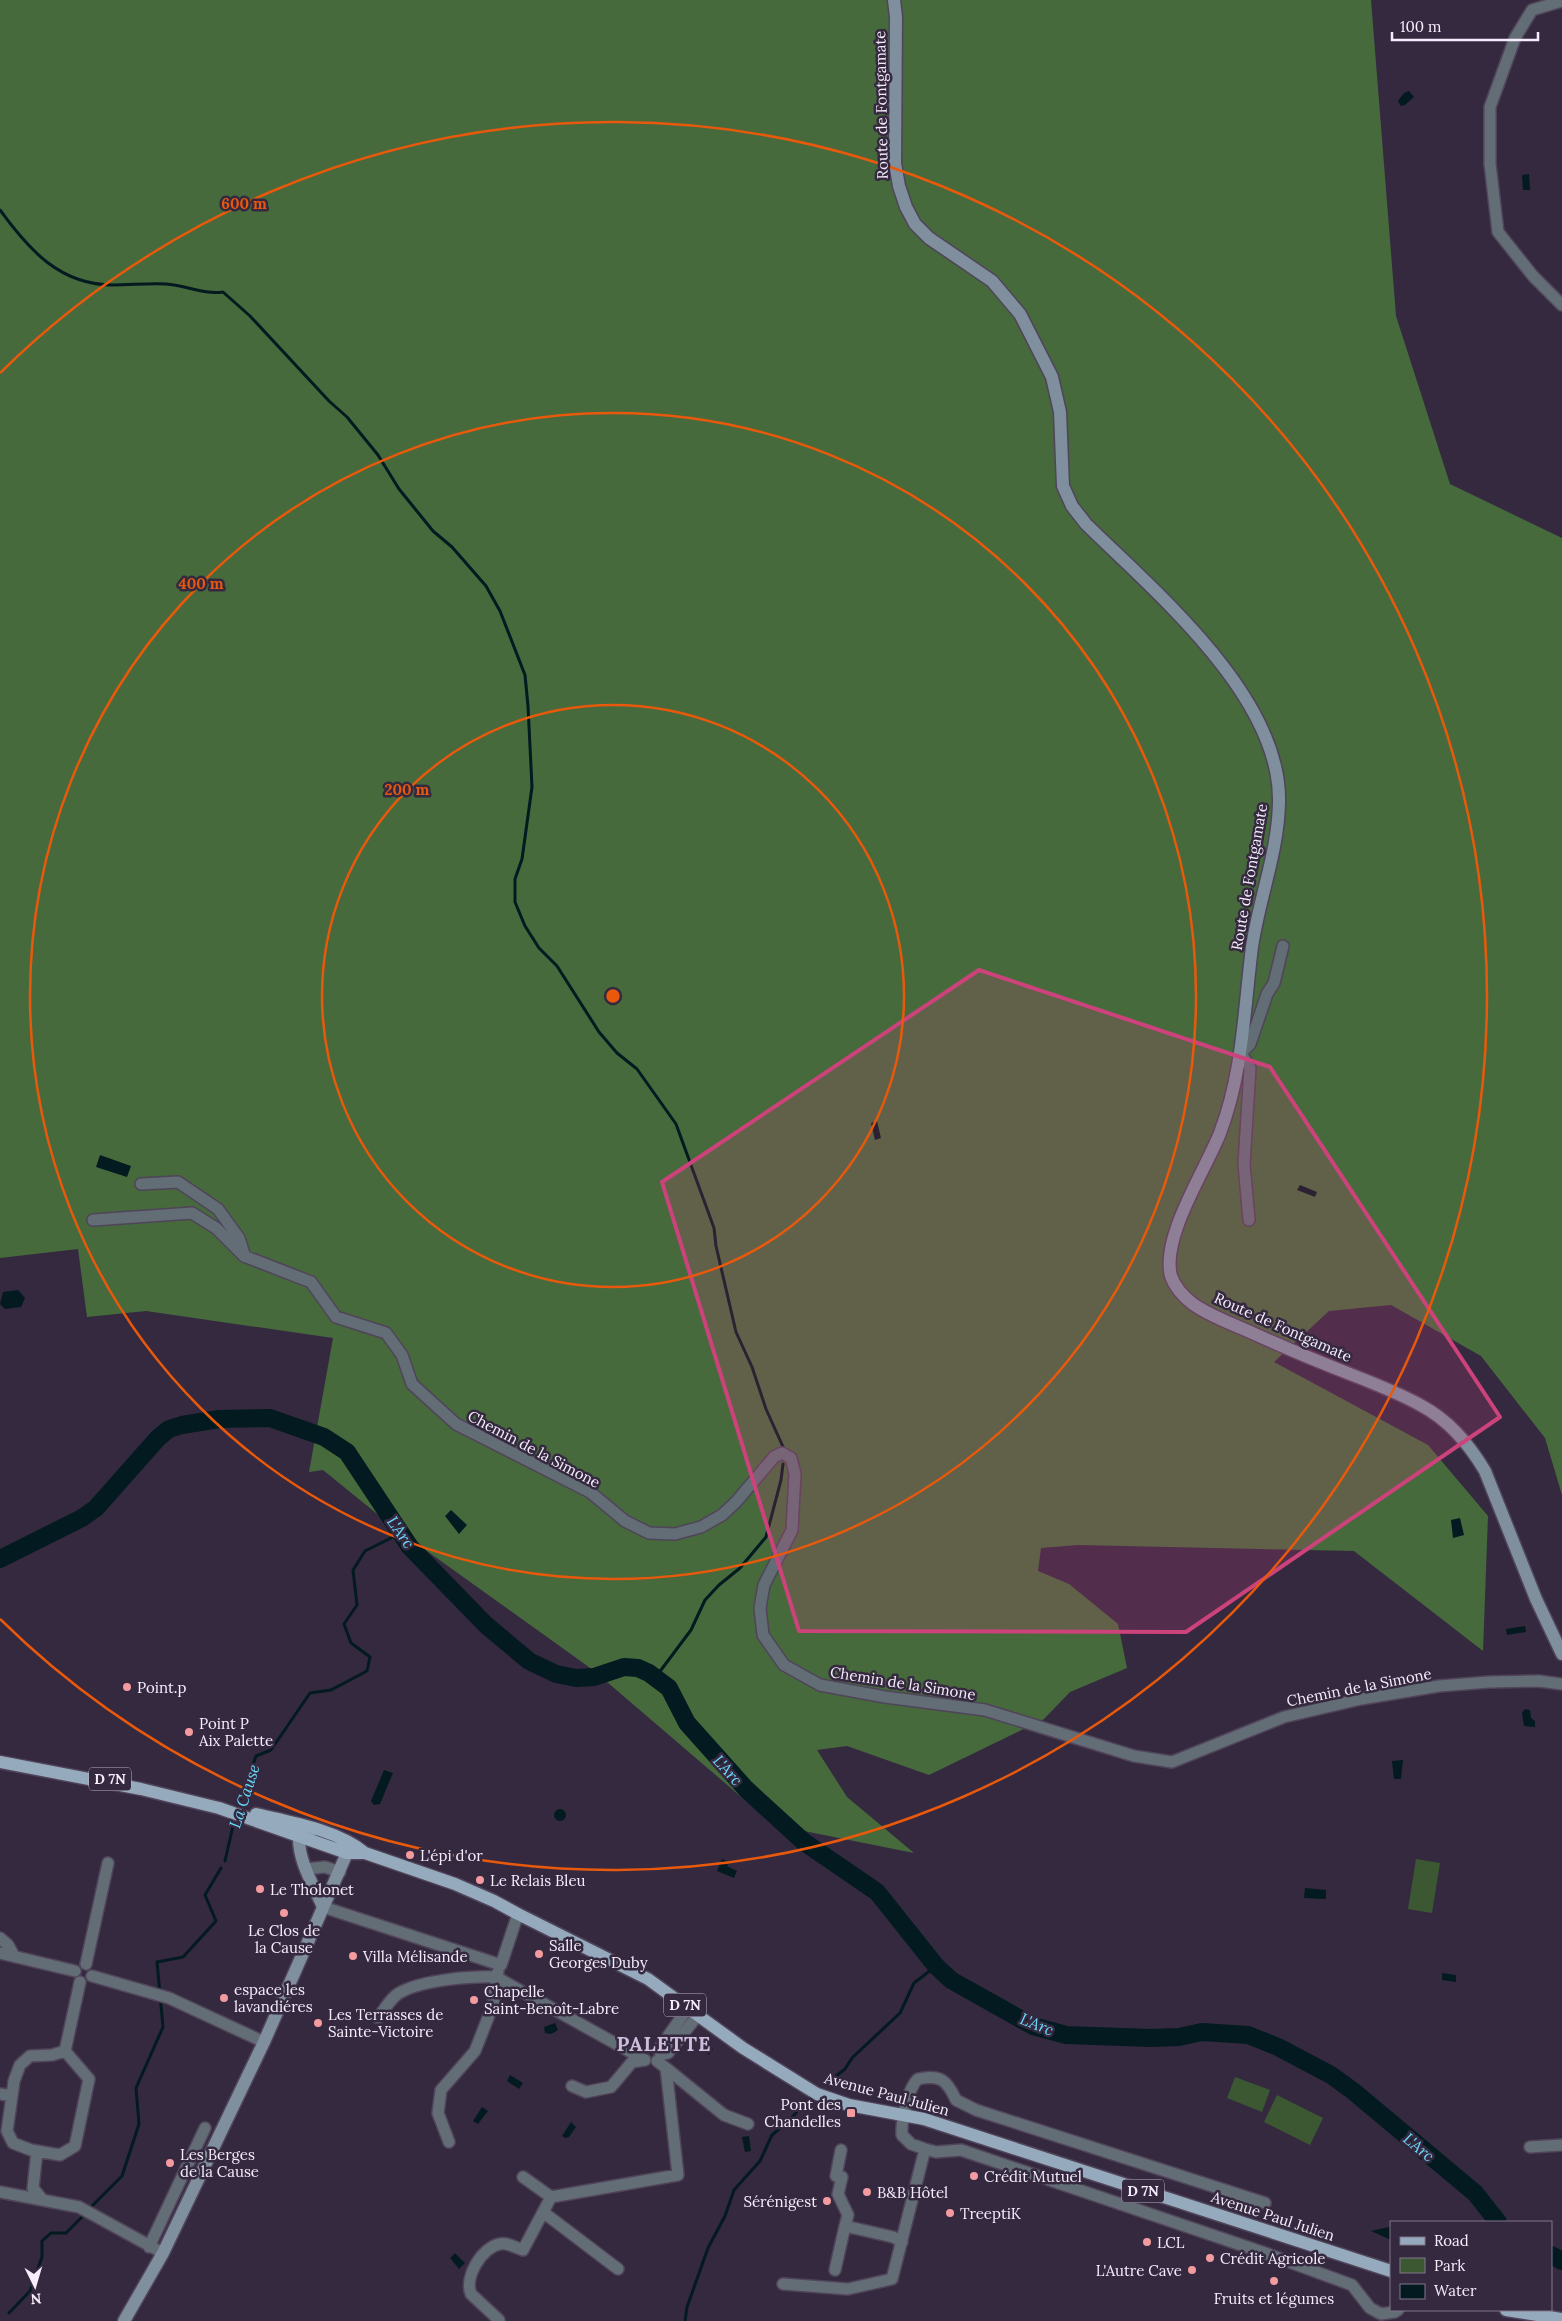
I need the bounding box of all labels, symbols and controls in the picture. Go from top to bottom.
scale bar [1392,10,1538,42]
text: 100 m [1400,17,1441,36]
street label: Route de Fontgamate [870,31,892,179]
text: 600 m [221,194,267,213]
text: 400 m [178,574,224,593]
text: 200 m [385,780,430,799]
street label: Route de Fontgamate [1227,802,1271,952]
centre of rings [604,987,622,1005]
street label: Route de Fontgamate [1211,1288,1355,1366]
street label: Chemin de la Simone [465,1406,603,1492]
water label: L'Arc [383,1512,419,1552]
street label: Chemin de la Simone [829,1662,977,1704]
street label: Chemin de la Simone [1285,1664,1433,1710]
place label: Point.p [137,1678,186,1697]
marker: Point.p [121,1681,133,1693]
place label: Point P Aix Palette [198,1714,273,1750]
marker: Point P Aix Palette [183,1726,195,1738]
water label: L'Arc [709,1750,747,1790]
water label: La Cause [224,1761,264,1830]
road number: D 7N [89,1768,131,1790]
place label: L'épi d'or [420,1846,483,1865]
marker: L'épi d'or [404,1849,416,1861]
place label: Le Relais Bleu [490,1871,586,1890]
marker: Le Relais Bleu [474,1874,486,1886]
place label: Le Tholonet [270,1880,354,1899]
marker: Le Tholonet [254,1883,266,1895]
marker: Le Clos de la Cause [278,1907,290,1919]
place label: Le Clos de la Cause [248,1921,320,1957]
place label: Salle Georges Duby [549,1936,648,1972]
place label: Villa Mélisande [362,1947,468,1966]
marker: Salle Georges Duby [533,1948,545,1960]
marker: Villa Mélisande [347,1950,359,1962]
place label: espace les lavandiéres [234,1980,313,2016]
place label: Chapelle Saint-Benoît-Labre [484,1982,619,2018]
marker: espace les lavandiéres [218,1992,230,2004]
marker: Chapelle Saint-Benoît-Labre [468,1994,480,2006]
road number: D 7N [664,1994,706,2016]
place label: Les Terrasses de Sainte-Victoire [328,2005,443,2041]
water label: L'Arc [1017,2008,1057,2040]
marker: Les Terrasses de Sainte-Victoire [312,2017,324,2029]
district label: PALETTE [616,2031,712,2056]
street label: Avenue Paul Julien [821,2068,952,2120]
place label: Pont des Chandelles [764,2095,841,2131]
marker: Pont des Chandelles [845,2107,857,2119]
water label: L'Arc [1399,2128,1439,2166]
place label: Les Berges de la Cause [180,2145,259,2181]
marker: Les Berges de la Cause [164,2157,176,2169]
place label: Crédit Mutuel [984,2167,1082,2186]
marker: Crédit Mutuel [968,2170,980,2182]
road number: D 7N [1122,2180,1164,2202]
place label: B&B Hôtel [877,2183,948,2202]
marker: B&B Hôtel [861,2186,873,2198]
street label: Avenue Paul Julien [1208,2187,1337,2245]
place label: Sérénigest [743,2192,817,2211]
marker: Sérénigest [821,2195,833,2207]
place label: TreeptiK [960,2204,1022,2223]
marker: TreeptiK [944,2207,956,2219]
legend [1390,2221,1552,2311]
text: Road [1434,2231,1469,2250]
place label: LCL [1157,2233,1185,2252]
marker: LCL [1141,2236,1153,2248]
place label: Crédit Agricole [1220,2249,1325,2268]
marker: Crédit Agricole [1204,2252,1216,2264]
text: Park [1434,2256,1465,2275]
north arrow [10,2261,60,2311]
place label: L'Autre Cave [1096,2261,1182,2280]
marker: L'Autre Cave [1186,2264,1198,2276]
marker: Fruits et légumes [1268,2275,1280,2287]
text: Water [1434,2281,1477,2300]
place label: Fruits et légumes [1214,2289,1334,2308]
text: N [30,2290,42,2308]

